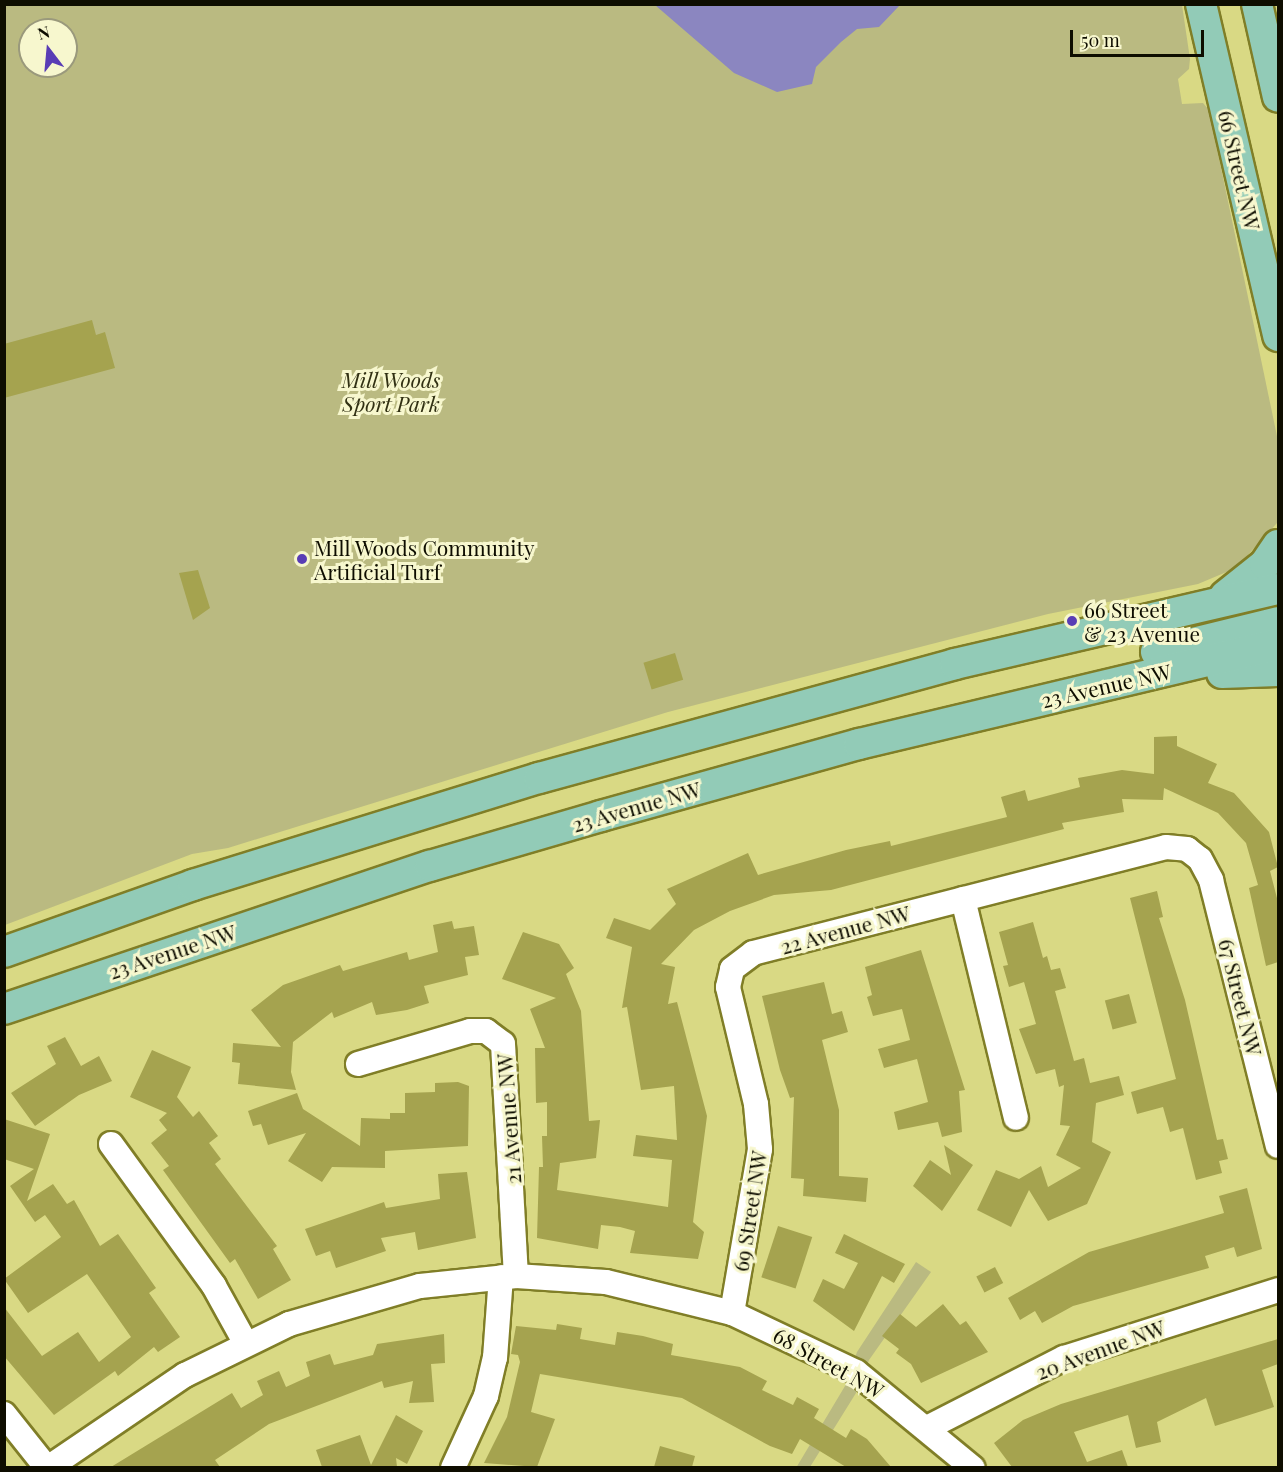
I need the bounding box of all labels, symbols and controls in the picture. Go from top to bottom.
north arrow [18,18,78,78]
scale bar [1073,18,1206,56]
text: N [35,20,52,44]
text: 50 m [1081,28,1120,52]
street label: 66 Street NW [1214,108,1266,232]
park label: Mill Woods Sport Park [341,366,441,416]
place label: Mill Woods Community Artificial Turf [314,534,535,584]
marker: Mill Woods Community Artificial Turf [295,552,309,566]
place label: 66 Street & 23 Avenue [1084,596,1201,646]
marker: 66 Street & 23 Avenue [1065,614,1079,628]
street label: 23 Avenue NW [1038,658,1174,712]
street label: 23 Avenue NW [569,776,703,836]
street label: 22 Avenue NW [777,900,913,958]
street label: 23 Avenue NW [105,918,239,984]
street label: 67 Street NW [1214,936,1268,1058]
street label: 21 Avenue NW [491,1053,525,1185]
street label: 69 Street NW [727,1149,771,1273]
street label: 20 Avenue NW [1032,1314,1168,1384]
street label: 68 Street NW [769,1321,889,1403]

